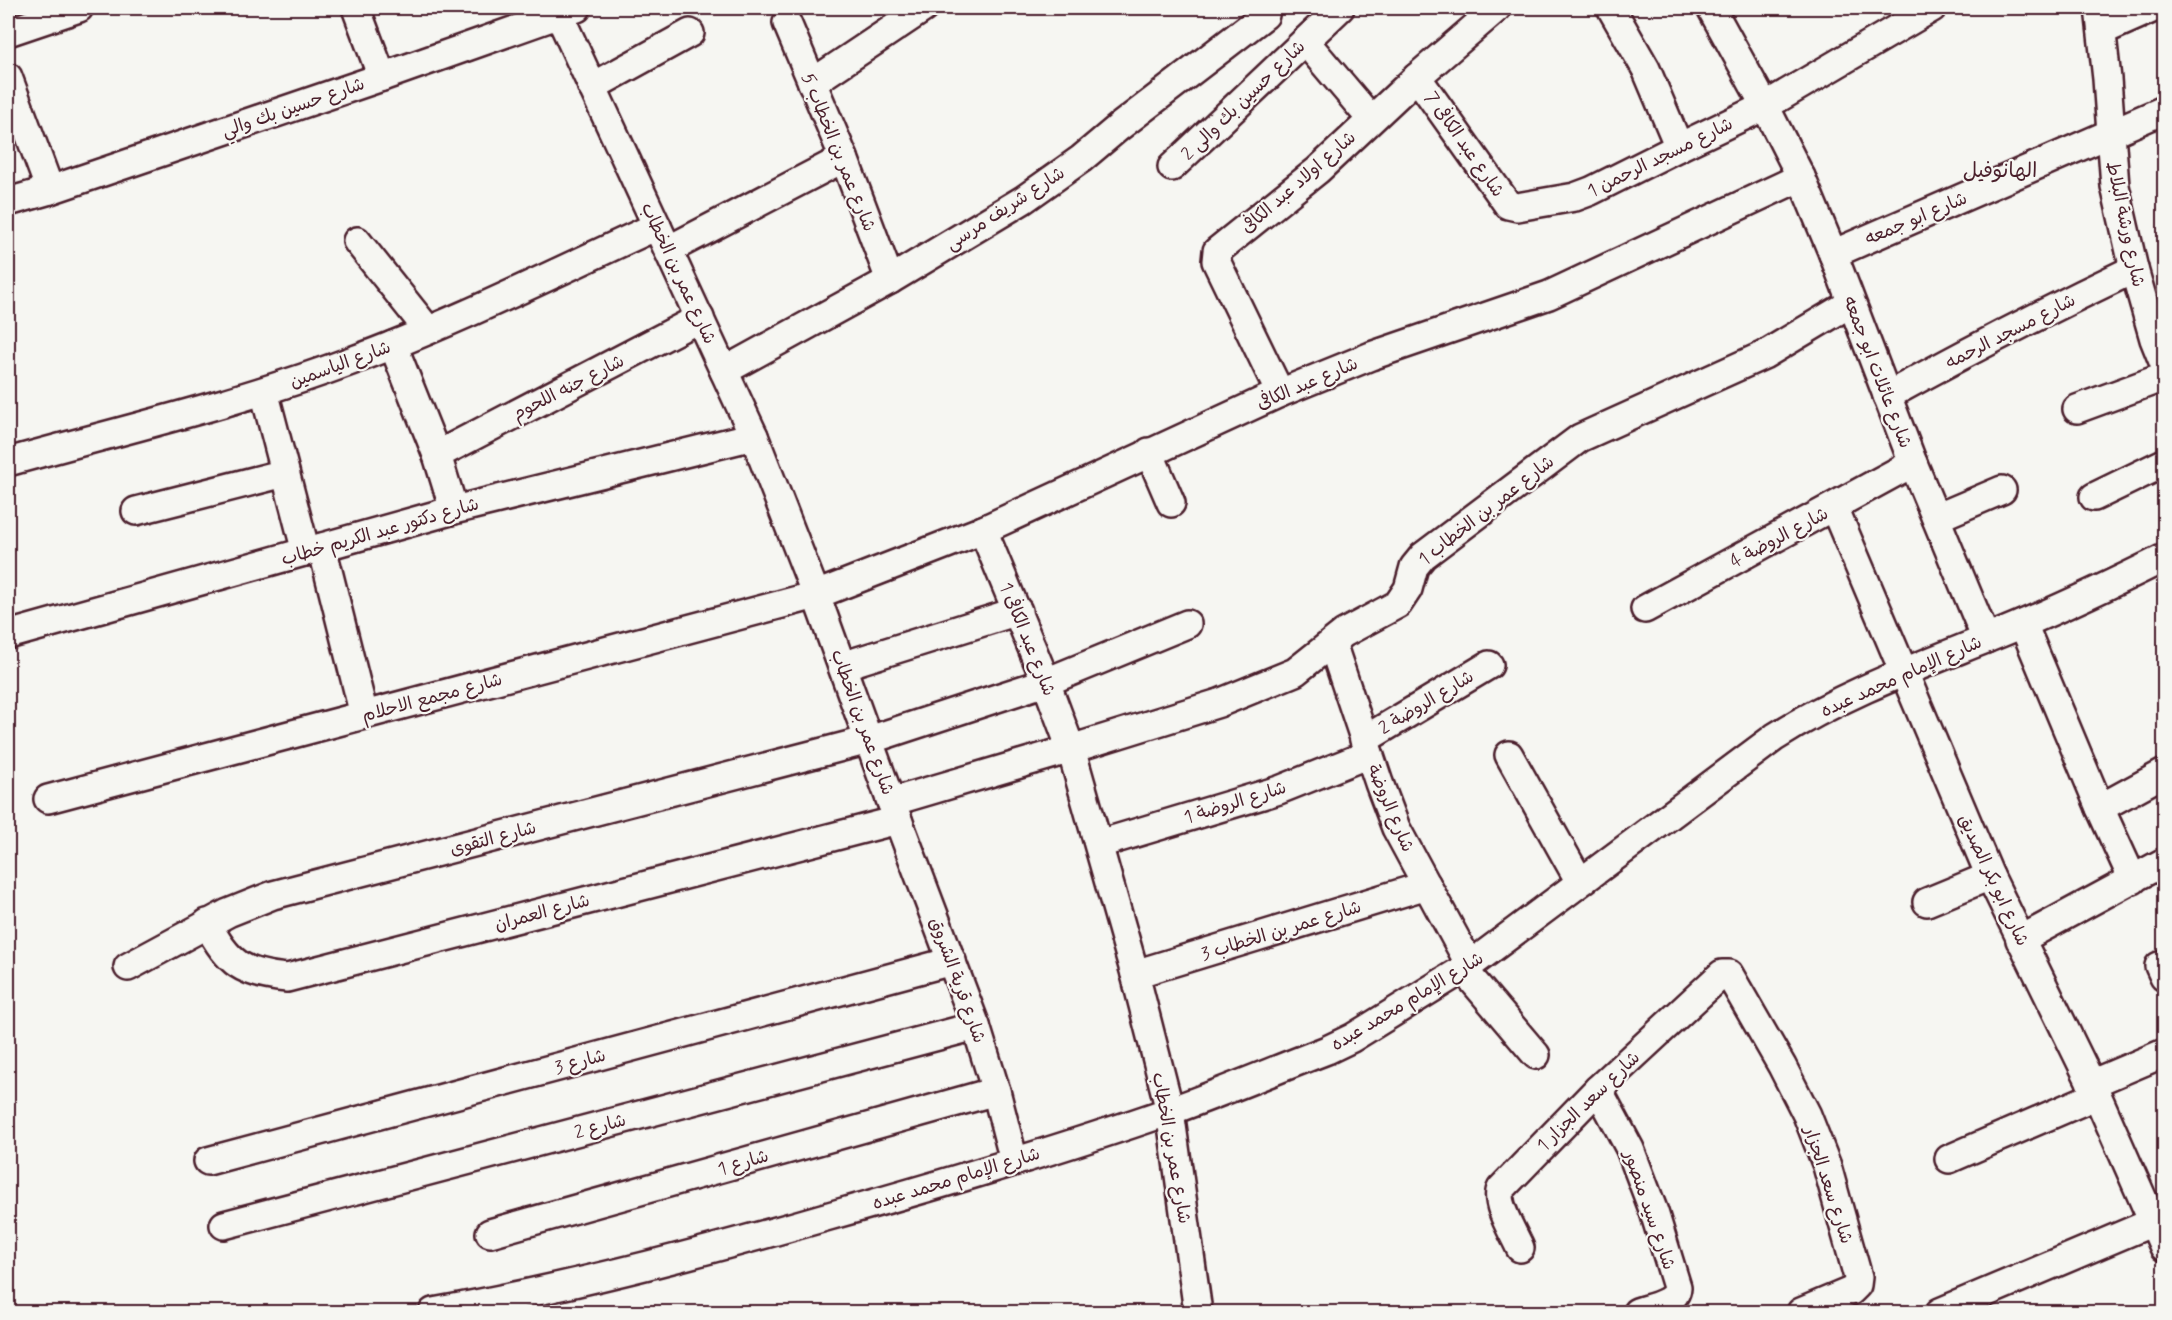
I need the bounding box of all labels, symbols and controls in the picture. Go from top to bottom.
street label: شارع حسين بك والى 2 [1177,35,1311,166]
street label: شارع عمر بن الخطاب 5 [795,70,881,235]
street label: شارع حسين بك والي [219,72,369,146]
street label: شارع عبد الكافى 7 [1419,86,1510,202]
street label: شارع مسجد الرحمن 1 [1584,112,1737,204]
street label: شارع اولاد عبد الكافى [1235,125,1361,239]
district label: الهانوفيل [1963,157,2037,185]
street label: شارع ورشة البلاط [2100,159,2150,289]
street label: شارع شريف مرسى [941,161,1070,256]
street label: شارع ابو جمعه [1862,187,1971,251]
street label: شارع عمر بن الخطاب [635,199,721,348]
street label: شارع مسجد الرحمه [1941,289,2080,375]
street label: شارع عائلات ابو جمعه [1837,293,1917,452]
street label: شارع الياسمين [286,335,394,394]
street label: شارع جنه اللحوم [508,349,629,427]
street label: شارع عبد الكافى [1253,351,1362,416]
street label: شارع عمر بن الخطاب 1 [1414,450,1560,571]
street label: شارع دكتور عبد الكريم خطاب [279,492,482,573]
street label: شارع الروضة 4 [1726,502,1833,574]
street label: شارع عبد الكافى 1 [993,579,1062,700]
street label: شارع الإمام محمد عبده [1817,631,1986,724]
street label: شارع عمر بن الخطاب [825,646,900,799]
street label: شارع الروضة 2 [1375,665,1478,741]
street label: شارع مجمع الاحلام [359,668,505,729]
street label: شارع الروضة [1361,761,1419,856]
street label: شارع الروضة 1 [1181,776,1289,830]
street label: شارع ابو بكر الصديق [1952,811,2034,950]
street label: شارع التقوى [447,816,539,862]
street label: شارع العمران [492,889,592,937]
street label: شارع عمر بن الخطاب 3 [1198,895,1364,967]
street label: شارع قرية الشروق [923,914,991,1046]
street label: شارع الإمام محمد عبده [1327,947,1489,1058]
street label: شارع 3 [552,1044,608,1080]
street label: شارع سعد الجزار 1 [1532,1046,1646,1157]
street label: شارع عمر بن الخطاب [1146,1071,1196,1226]
street label: شارع 2 [572,1109,629,1145]
street label: شارع سعد الجزار [1797,1122,1858,1247]
street label: شارع الإمام محمد عبده [870,1142,1043,1217]
street label: شارع 1 [715,1144,772,1182]
street label: شارع سيد منصور [1617,1146,1681,1273]

